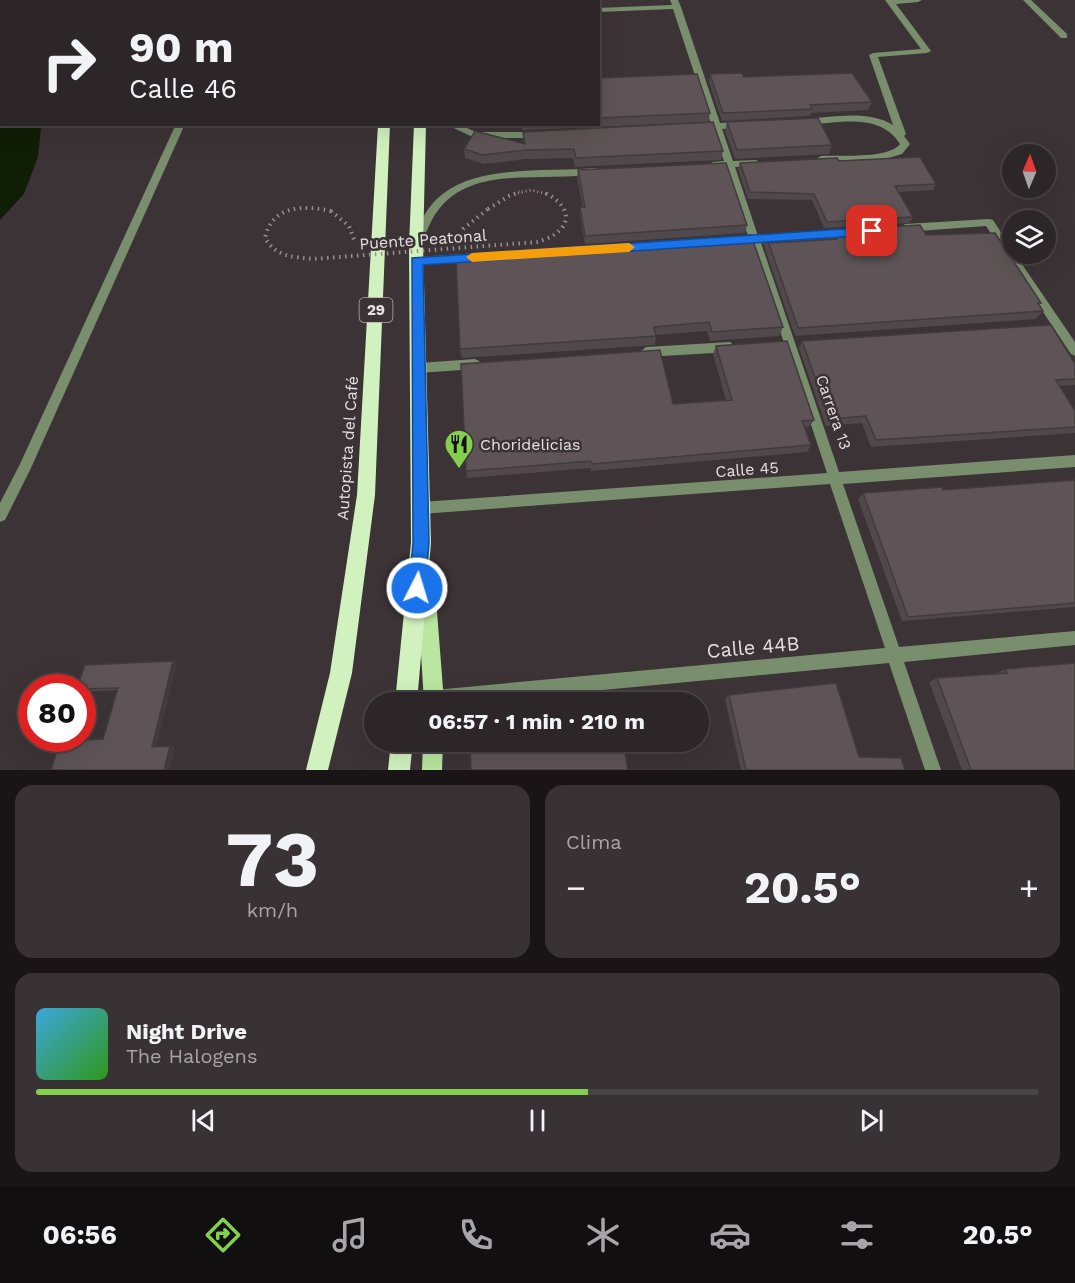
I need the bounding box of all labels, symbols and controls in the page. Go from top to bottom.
text: 90 m [129,23,233,72]
icon: right [30,24,108,102]
text: Calle 46 [129,73,237,105]
north arrow [1002,144,1056,198]
map controls [1002,144,1056,264]
pin [846,205,897,256]
button: layers [1002,210,1056,264]
icon: arrive [855,214,888,247]
street label: Puente Peatonal [359,226,488,253]
road number: 29 [360,298,392,322]
street label: Carrera 13 [812,372,855,452]
street label: Autopista del Café [333,375,362,521]
restaurant icon: Choridelicias [443,428,475,470]
place label: Choridelicias [480,435,580,454]
street label: Calle 45 [715,458,779,481]
position arrow [385,556,449,620]
street label: Calle 44B [706,631,800,663]
speed limit sign: 80 [18,674,96,752]
text: 06:57 · 1 min · 210 m [428,709,645,734]
text: 73 [226,813,319,905]
text: Clima [566,830,622,854]
text: 20.5° [744,861,861,914]
text: − [566,868,586,907]
text: + [1019,868,1039,907]
text: km/h [247,898,298,922]
text: Night Drive [126,1019,247,1044]
text: The Halogens [126,1044,258,1068]
icon: previous [187,1104,220,1137]
icon: pause [521,1104,554,1137]
icon: next [855,1104,888,1137]
icon: directions [202,1214,244,1256]
icon: music [329,1214,371,1256]
icon: phone [455,1214,497,1256]
icon: climate [582,1214,624,1256]
icon: car [709,1214,751,1256]
icon: filters [836,1214,878,1256]
text: 06:56 [42,1219,117,1251]
text: 20.5° [962,1219,1033,1251]

